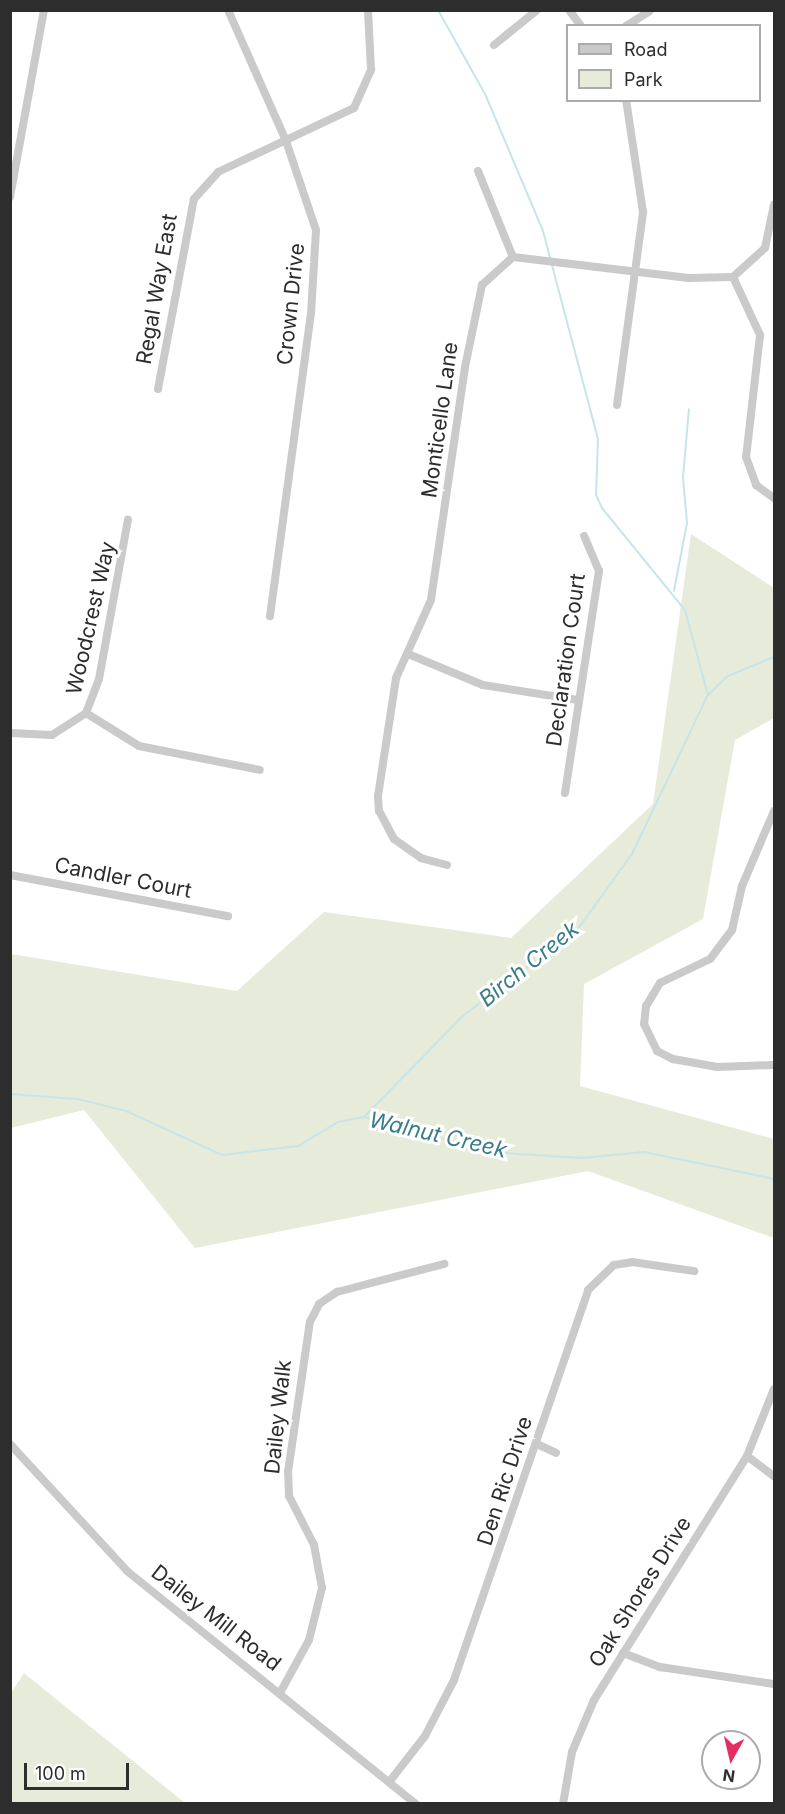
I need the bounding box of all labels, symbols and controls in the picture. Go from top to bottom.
legend [566,24,761,102]
text: Road [624,39,667,60]
text: Park [624,69,663,90]
street label: Regal Way East [131,212,183,366]
street label: Crown Drive [272,242,310,366]
street label: Monticello Lane [417,340,463,500]
street label: Woodcrest Way [61,539,121,697]
street label: Declaration Court [541,572,591,748]
street label: Candler Court [52,852,194,904]
water label: Birch Creek [474,916,584,1012]
water label: Walnut Creek [367,1106,509,1164]
street label: Dailey Walk [259,1359,297,1475]
street label: Den Ric Drive [472,1413,538,1549]
street label: Oak Shores Drive [584,1512,696,1672]
street label: Dailey Mill Road [146,1560,286,1676]
north arrow [701,1730,761,1790]
scale bar [27,1751,132,1789]
text: 100 m [35,1763,86,1784]
text: N [721,1765,736,1787]

